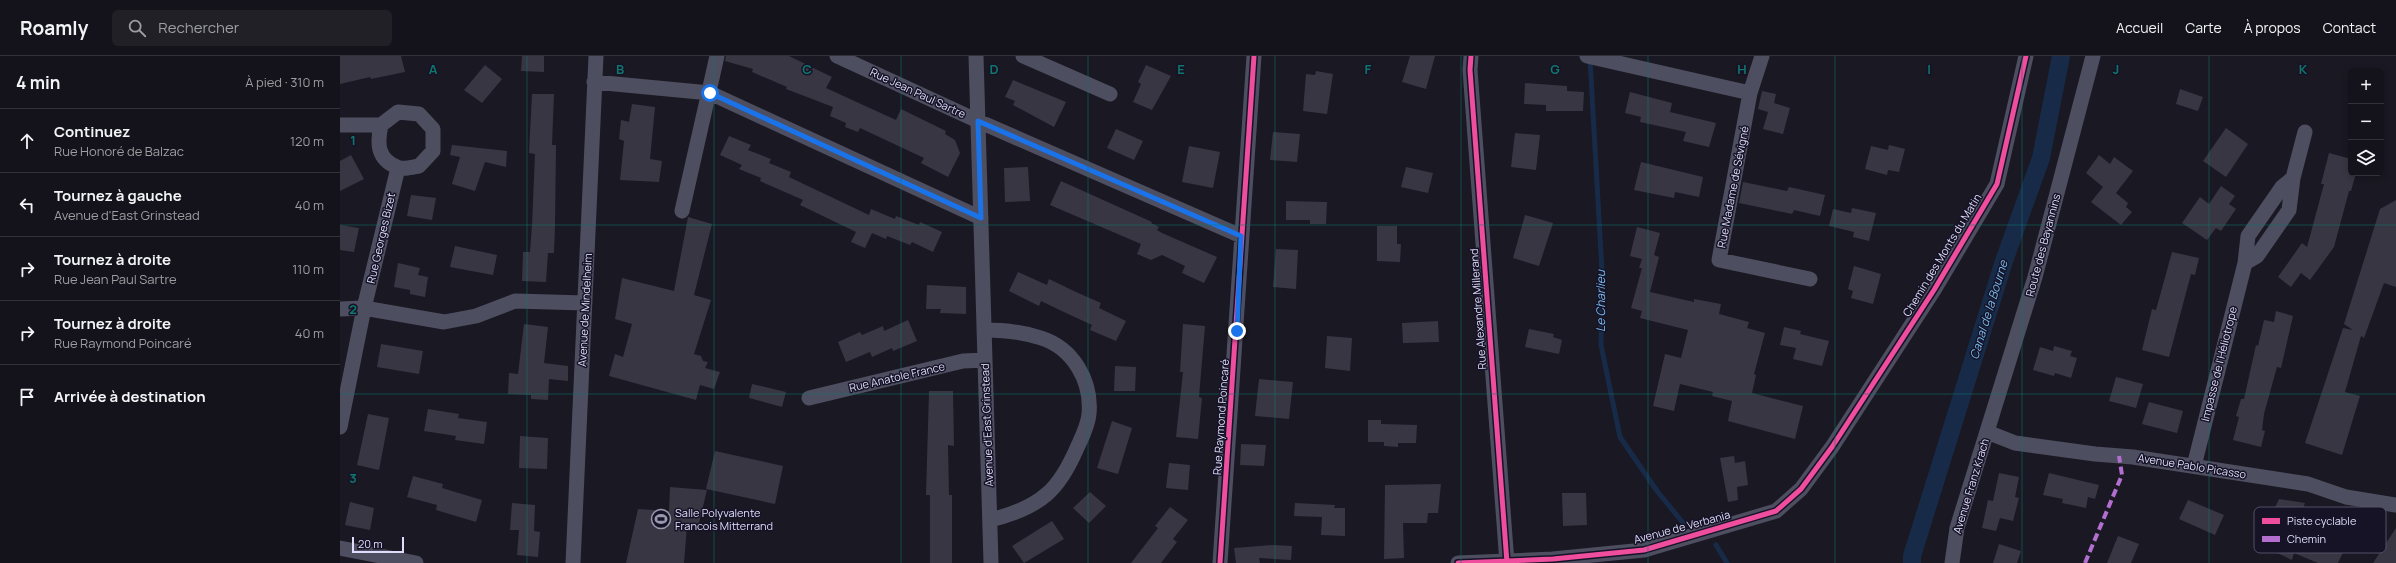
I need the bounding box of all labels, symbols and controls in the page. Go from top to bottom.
search box [112,10,392,46]
text: Roamly [20,15,88,41]
icon: search [126,17,148,39]
text: Rechercher [158,17,239,38]
text: Accueil [2116,18,2163,37]
text: Carte [2185,18,2222,37]
text: À propos [2244,18,2301,37]
text: Contact [2323,18,2376,37]
text: A [429,60,438,78]
text: B [616,60,624,78]
text: C [802,60,812,78]
text: D [989,60,999,78]
text: E [1177,60,1185,78]
text: F [1365,60,1372,78]
text: G [1550,60,1560,78]
text: H [1737,60,1747,78]
text: I [1927,60,1931,78]
text: J [2113,60,2119,78]
text: K [2299,60,2308,78]
street label: Rue Jean Paul Sartre [868,64,969,121]
map controls [2348,68,2384,176]
button: + [2348,68,2384,104]
text: 4 min [16,71,60,94]
text: À pied · 310 m [245,73,324,91]
route start [701,84,719,102]
button: − [2348,104,2384,140]
text: Continuez [54,121,130,142]
street label: Rue Madame de Sévigné [1713,124,1752,249]
icon: ahead [16,130,38,152]
text: 1 [350,131,356,149]
text: 120 m [290,132,324,150]
button: layers [2348,140,2384,176]
text: Rue Honoré de Balzac [54,142,184,160]
text: Tournez à gauche [54,185,182,206]
street label: Chemin des Monts du Matin [1899,190,1984,319]
street label: Rue Georges Bizet [363,191,398,285]
street label: Route des Bayannins [2022,192,2064,298]
icon: left [16,194,38,216]
text: 40 m [295,196,324,214]
text: Avenue d'East Grinstead [54,206,200,224]
street label: Rue Alexandre Millerand [1466,248,1489,370]
text: Tournez à droite [54,249,171,270]
street label: Avenue de Mindelheim [574,253,595,367]
water label: Canal de la Bourne [1965,257,2012,361]
icon: right [16,258,38,280]
text: 110 m [292,260,324,278]
water label: Le Charlieu [1592,269,1609,332]
text: Rue Jean Paul Sartre [54,270,177,288]
text: 2 [349,300,357,318]
street label: Impasse de l'Héliotrope [2197,304,2240,423]
text: Tournez à droite [54,313,171,334]
icon: right [16,322,38,344]
route end [1228,322,1246,340]
text: 40 m [295,324,324,342]
text: Rue Raymond Poincaré [54,334,192,352]
street label: Rue Anatole France [848,358,947,395]
street label: Rue Raymond Poincaré [1209,358,1232,476]
street label: Avenue d'East Grinstead [977,363,996,487]
icon: arrive [16,386,38,408]
text: Arrivée à destination [54,386,206,407]
street label: Avenue Franz Krach [1949,436,1992,535]
street label: Avenue Pablo Picasso [2137,450,2248,482]
text: 3 [349,469,357,487]
place label: Salle Polyvalente Francois Mitterrand [675,505,773,533]
street label: Avenue de Verbania [1632,506,1732,547]
legend [2254,507,2386,553]
sports icon: Salle Polyvalente Francois Mitterrand [650,508,672,530]
text: Piste cyclable [2287,513,2357,528]
text: Chemin [2287,531,2326,546]
scale bar [352,535,404,554]
text: 20 m [358,536,383,551]

